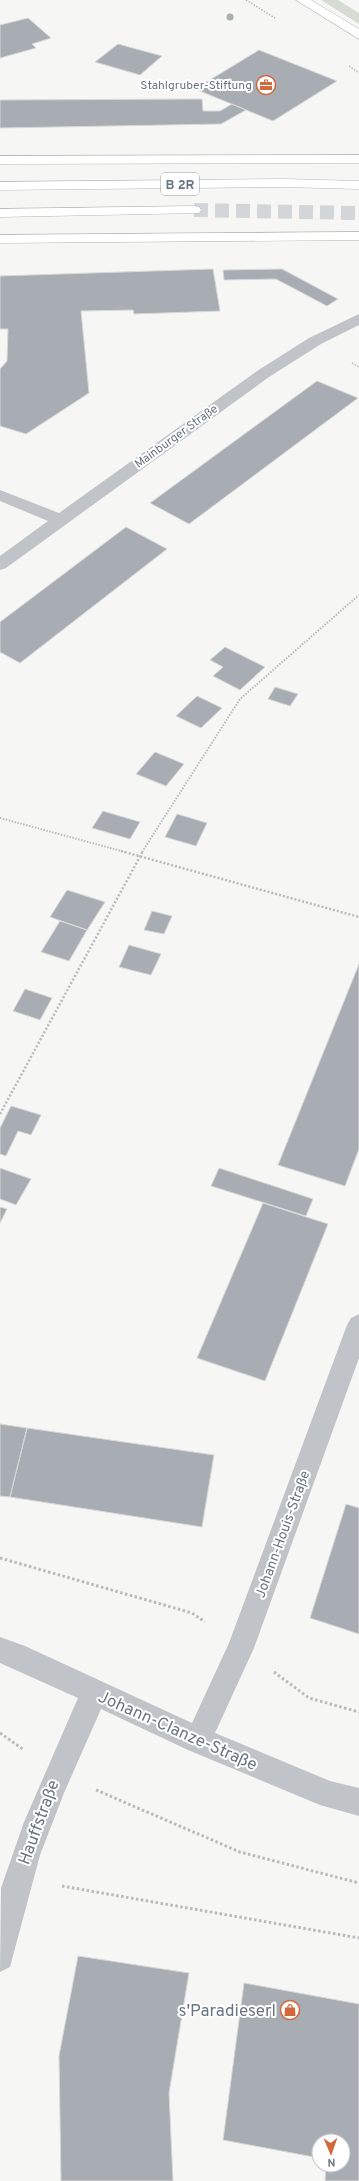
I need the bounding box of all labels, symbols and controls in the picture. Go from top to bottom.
office icon: Stahlgruber-Stiftung [255,74,277,96]
place label: Stahlgruber-Stiftung [140,78,252,94]
road number: B 2R [161,173,199,195]
street label: Mainburger Straße [132,401,221,472]
street label: Johann-Houis-Straße [252,1469,314,1600]
street label: Johann-Clanze-Straße [94,1687,260,1777]
street label: Hauffstraße [14,1777,65,1868]
shop icon: s'Paradieserl [279,1999,301,2021]
place label: s'Paradieserl [178,2001,276,2023]
north arrow [311,2133,351,2173]
text: N [327,2155,336,2169]

